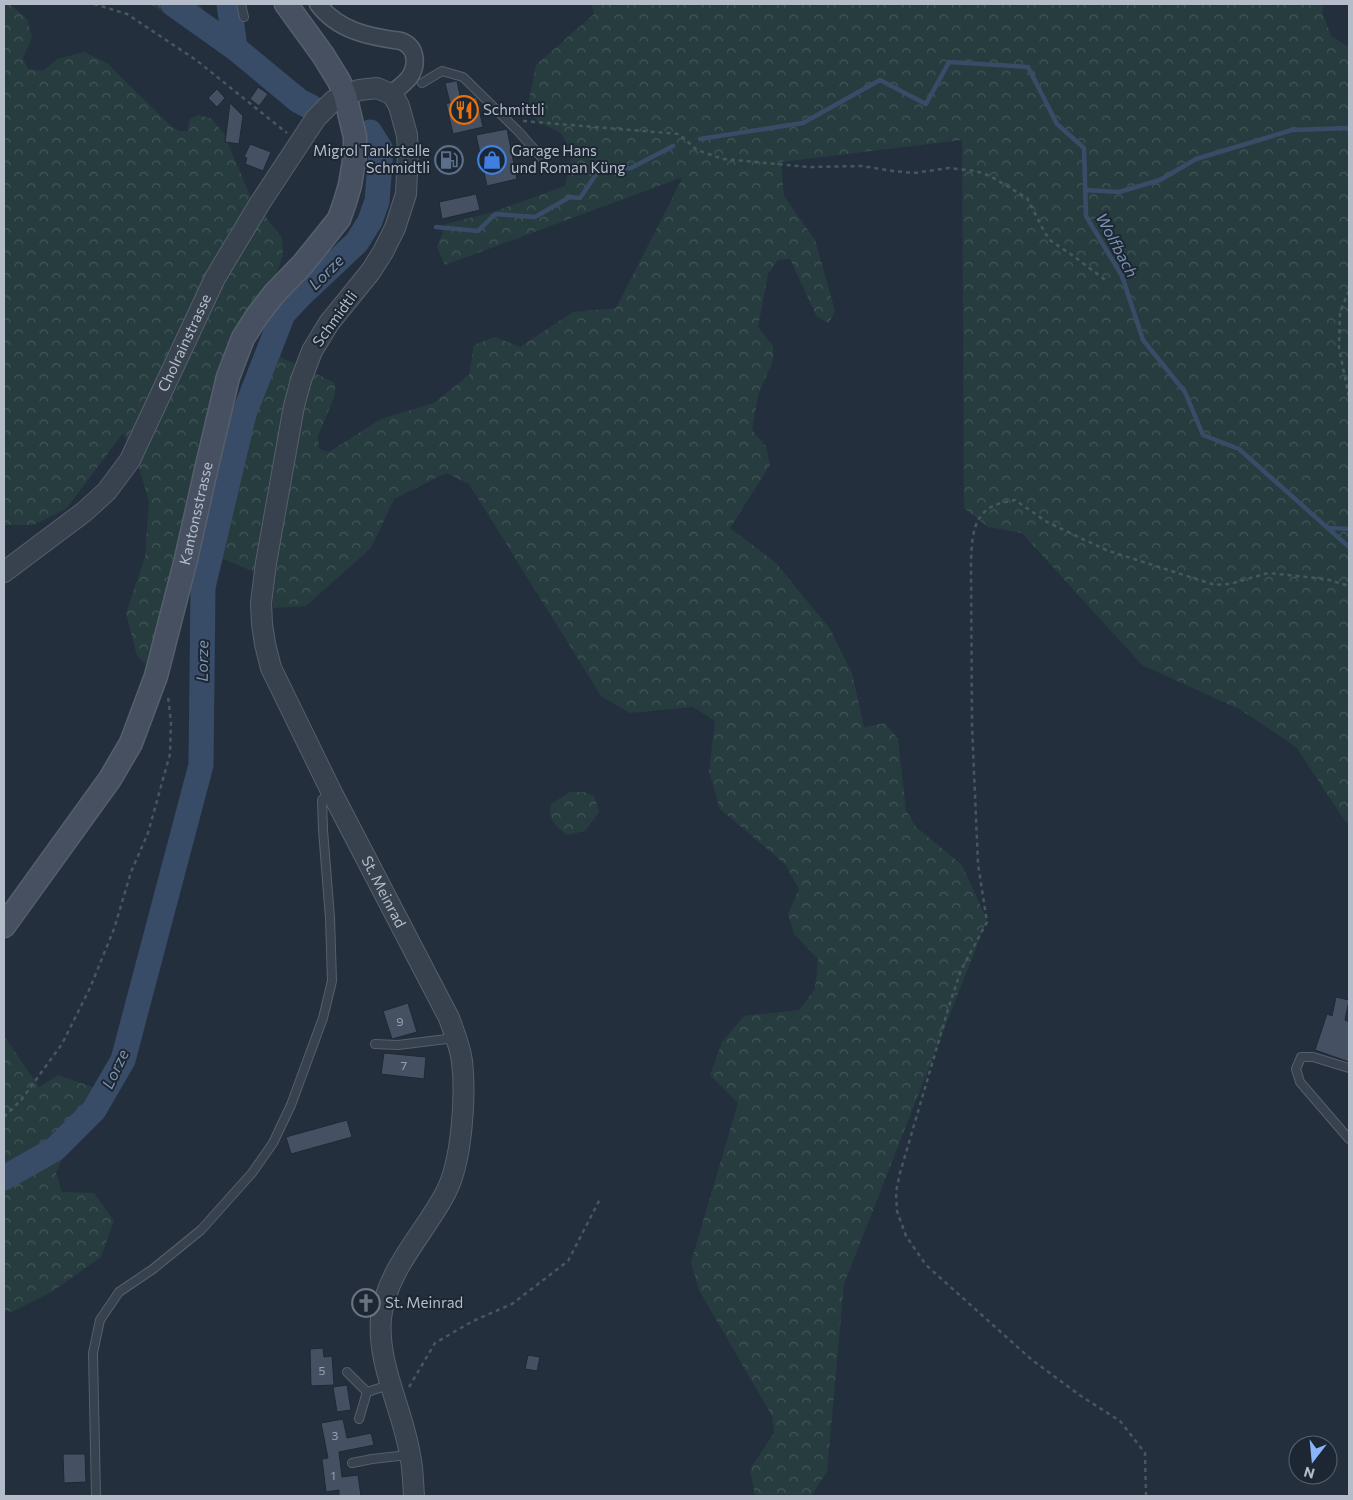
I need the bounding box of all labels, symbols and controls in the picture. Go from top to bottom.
restaurant icon: Schmittli [449,95,479,125]
place label: Schmittli [483,100,545,118]
place label: Migrol Tankstelle Schmidtli [313,141,430,176]
place label: Garage Hans und Roman Küng [511,141,625,176]
fuel station icon: Migrol Tankstelle Schmidtli [434,145,464,175]
shop icon: Garage Hans und Roman Küng [477,145,507,175]
water label: Wolfbach [1093,209,1142,280]
water label: Lorze [304,250,347,293]
street label: Schmidtli [308,287,360,350]
street label: Cholrainstrasse [153,291,214,394]
street label: Kantonsstrasse [175,460,216,567]
water label: Lorze [192,640,211,682]
street label: St. Meinrad [358,853,410,930]
house number: 9 [396,1014,404,1028]
water label: Lorze [97,1045,132,1092]
house number: 7 [401,1058,407,1072]
church icon: St. Meinrad [351,1288,381,1318]
place label: St. Meinrad [385,1293,463,1311]
house number: 5 [319,1363,326,1377]
house number: 3 [332,1428,339,1442]
north arrow [1288,1435,1338,1485]
text: N [1302,1463,1317,1483]
house number: 1 [330,1468,336,1482]

